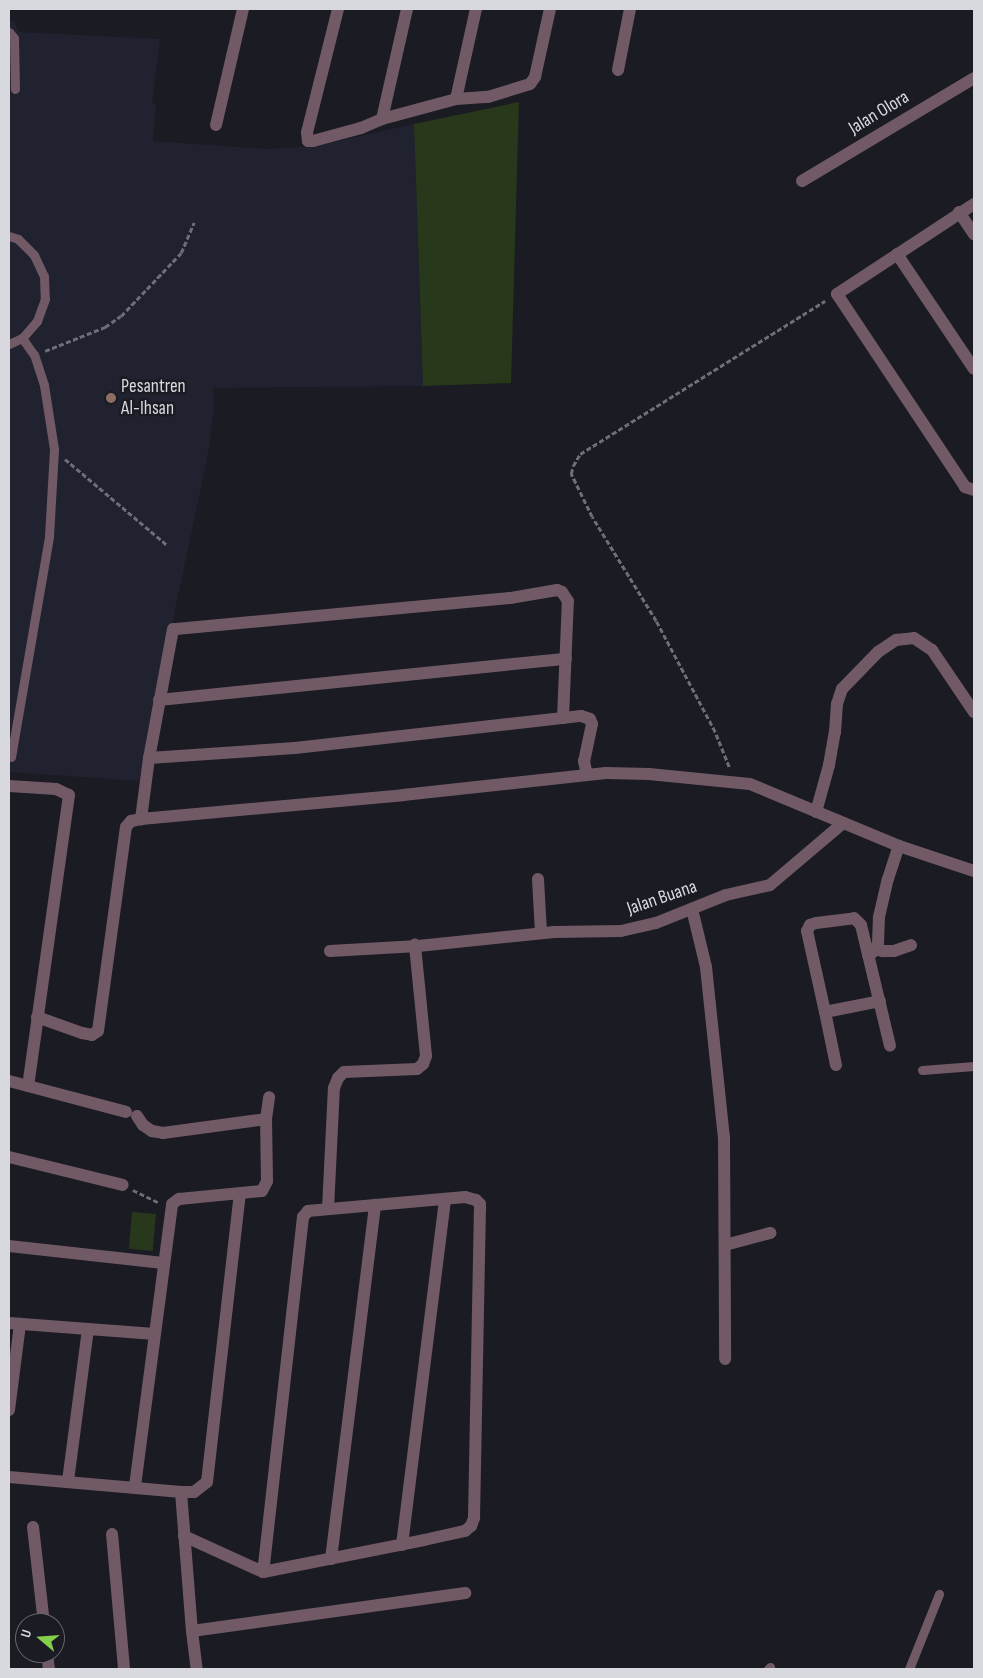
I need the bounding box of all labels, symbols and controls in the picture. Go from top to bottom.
street label: Jalan Olora [845,86,913,140]
place label: Pesantren Al-Ihsan [121,376,186,420]
marker: Pesantren Al-Ihsan [105,392,117,404]
street label: Jalan Buana [624,875,700,921]
north arrow [15,1613,65,1663]
text: U [17,1627,35,1640]

